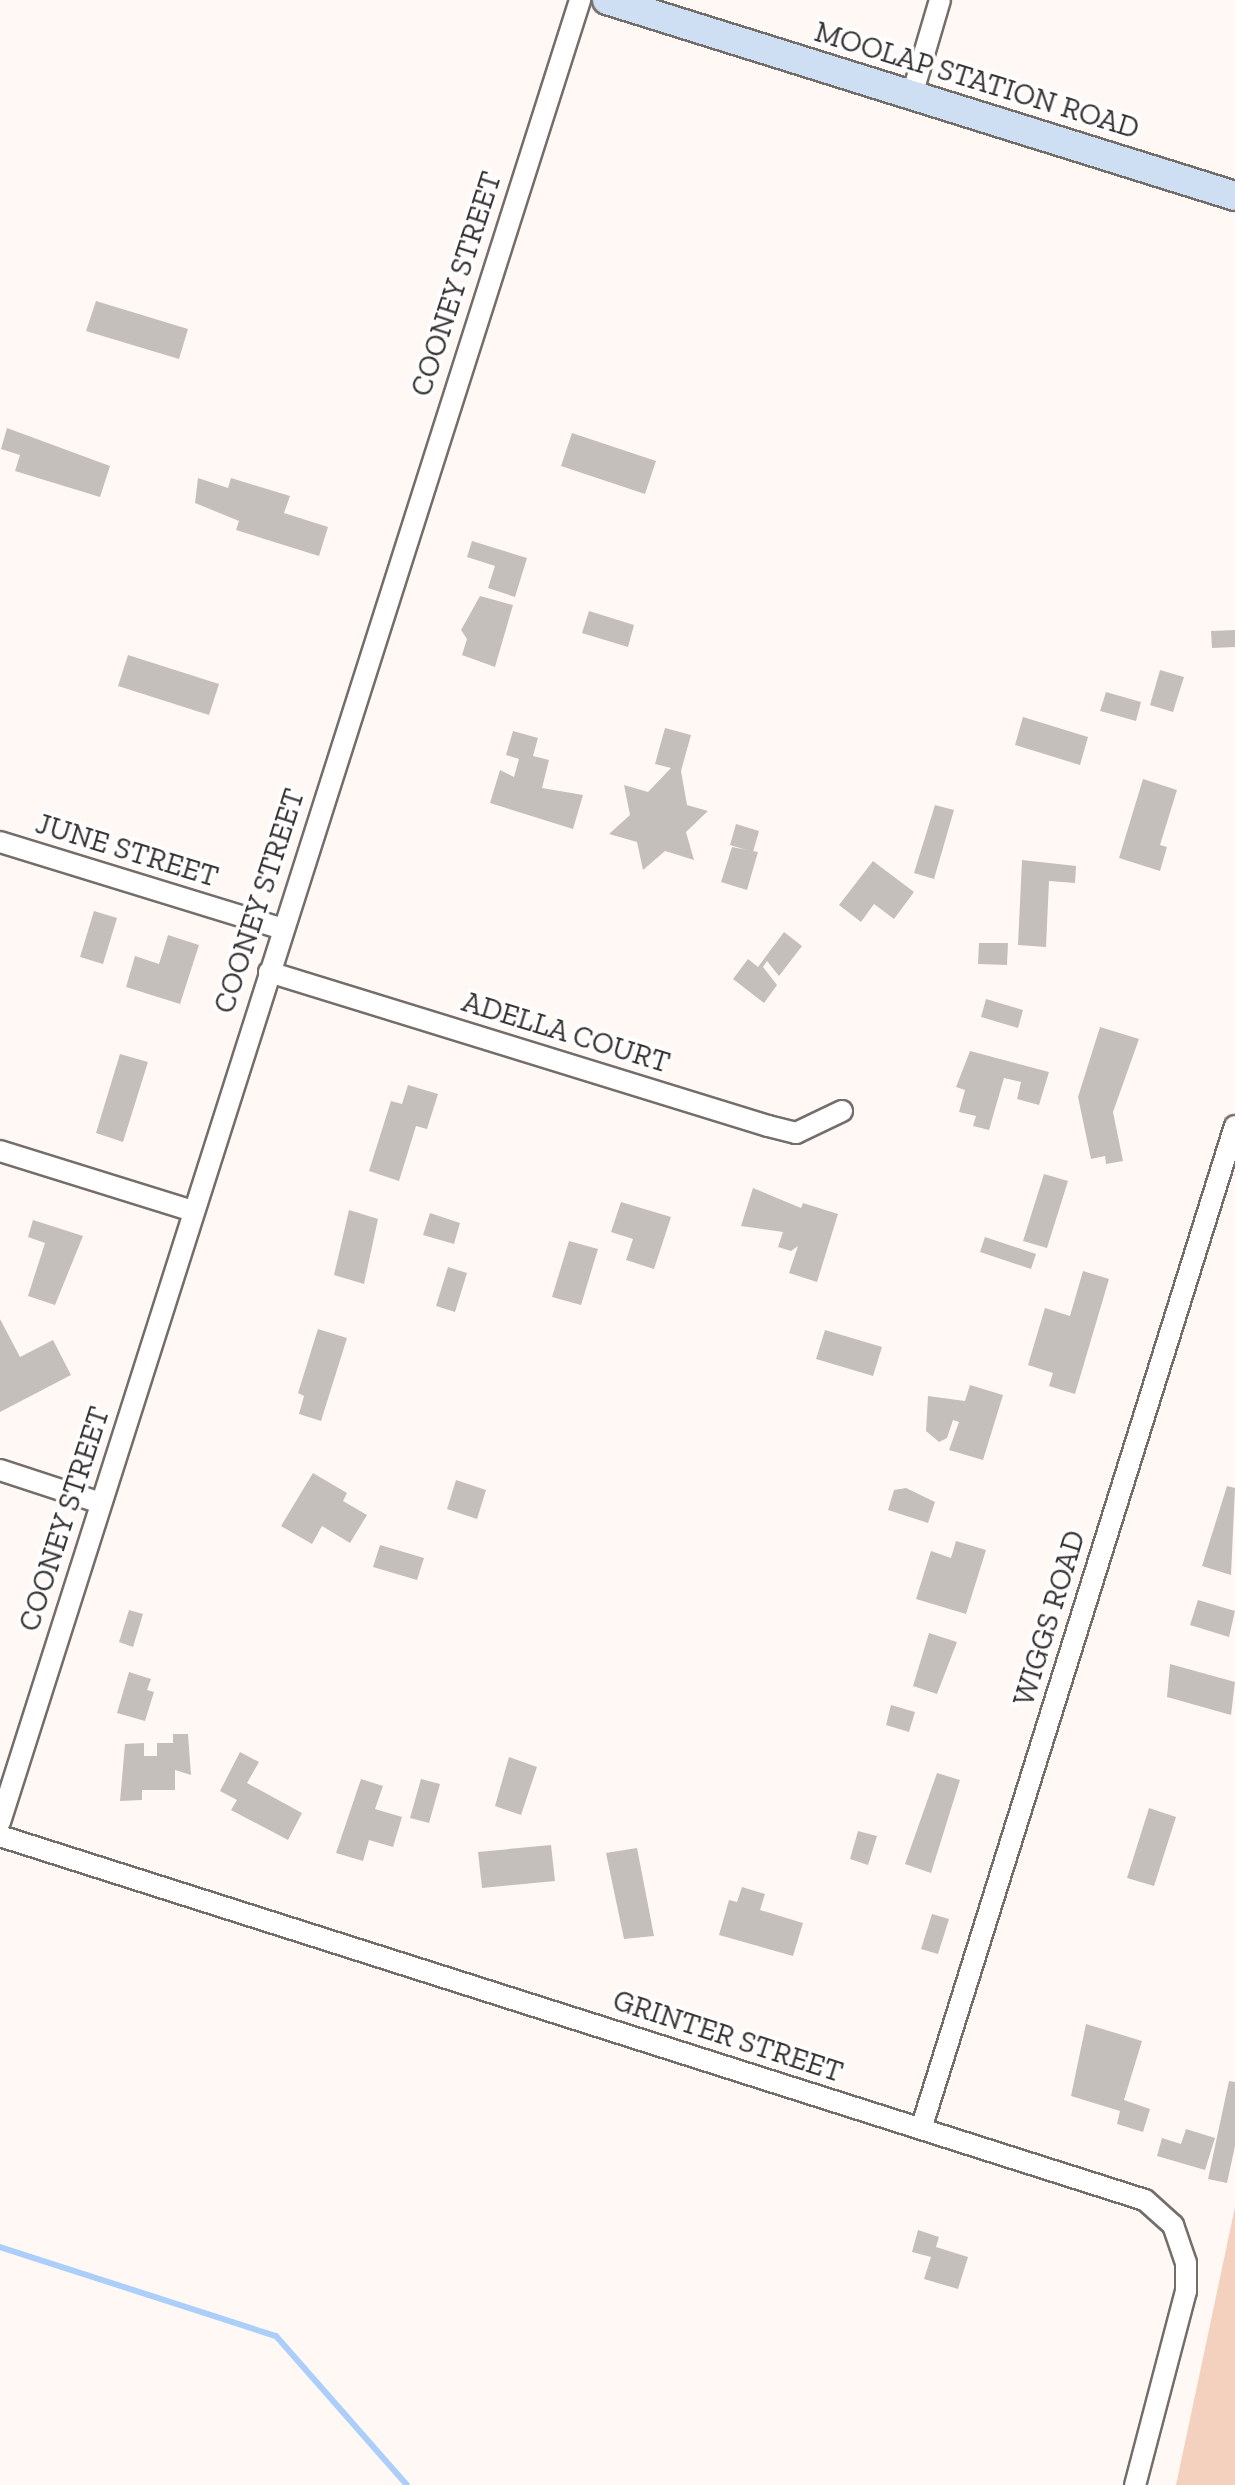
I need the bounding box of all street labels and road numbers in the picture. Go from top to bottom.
street label: MOOLAP STATION ROAD [810,13,1144,147]
street label: COONEY STREET [403,167,509,401]
street label: COONEY STREET [206,784,312,1018]
street label: JUNE STREET [31,805,223,895]
street label: ADELLA COURT [457,983,675,1081]
street label: COONEY STREET [11,1402,117,1636]
street label: WIGGS ROAD [1005,1526,1093,1710]
street label: GRINTER STREET [609,1982,847,2090]

